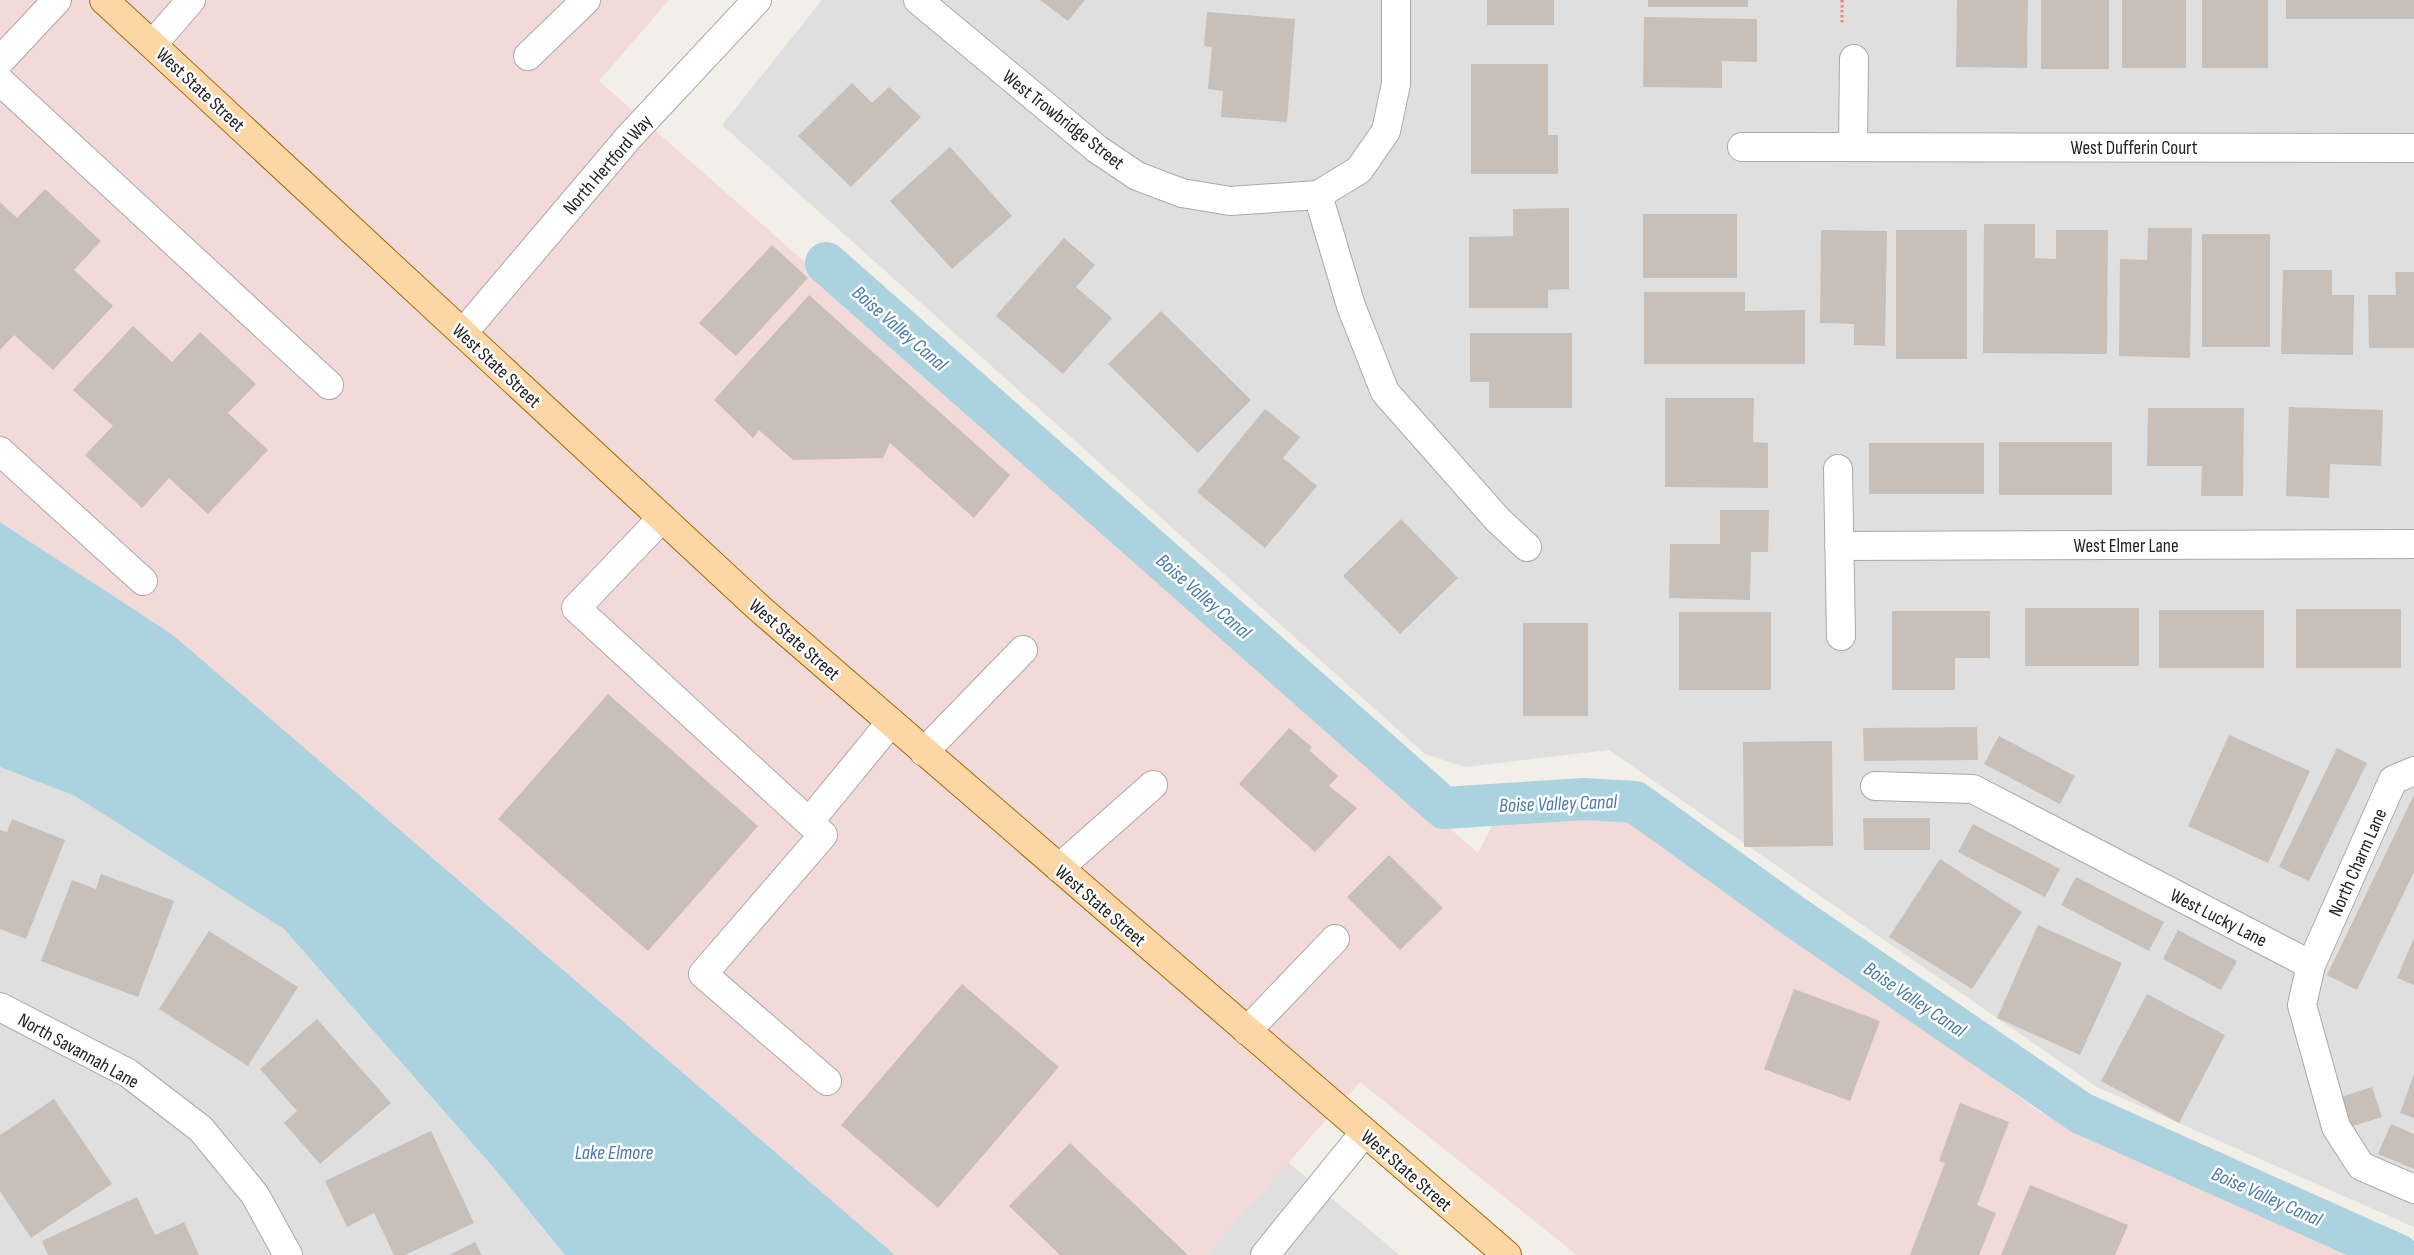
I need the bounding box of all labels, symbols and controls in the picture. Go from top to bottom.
street label: West State Street [151,43,249,137]
street label: West Trowbridge Street [998,65,1129,175]
street label: North Hertford Way [559,110,658,219]
street label: West Dufferin Court [2070,137,2198,160]
water label: Boise Valley Canal [847,281,953,377]
street label: West State Street [447,319,545,413]
street label: West Elmer Lane [2073,535,2179,558]
water label: Boise Valley Canal [1151,549,1257,645]
street label: West State Street [744,594,844,686]
water label: Boise Valley Canal [1499,790,1619,818]
street label: North Charm Lane [2324,805,2392,920]
street label: West State Street [1050,860,1150,952]
street label: West Lucky Lane [2166,884,2271,953]
water label: Boise Valley Canal [1859,957,1971,1044]
street label: North Savannah Lane [14,1009,143,1094]
street label: West State Street [1356,1125,1456,1217]
water label: Lake Elmore [575,1141,654,1165]
water label: Boise Valley Canal [2208,1162,2327,1232]

